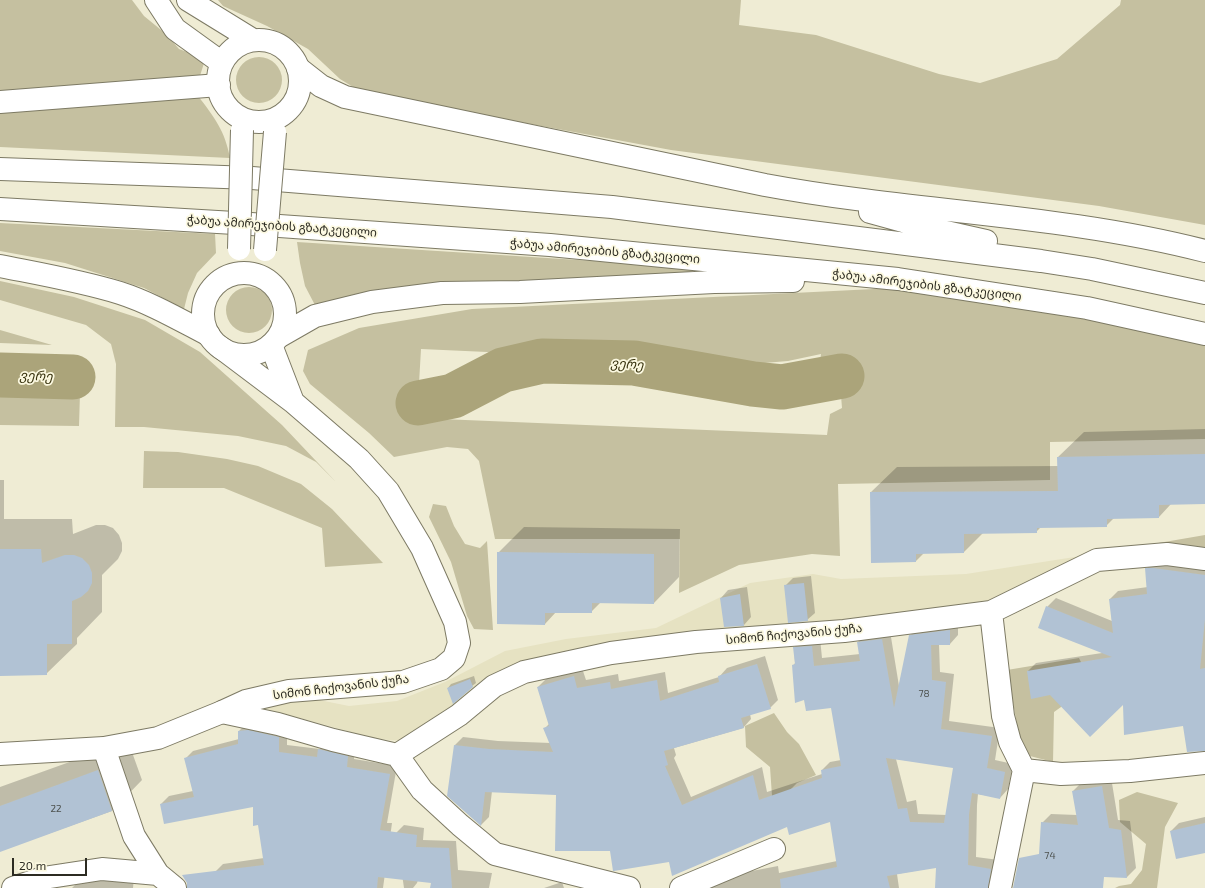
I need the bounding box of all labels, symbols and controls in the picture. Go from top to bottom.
street label: ჭაბუა ამირეჯიბის გზატკეცილი [187,212,377,240]
street label: ჭაბუა ამირეჯიბის გზატკეცილი [510,236,700,266]
street label: ჭაბუა ამირეჯიბის გზატკეცილი [832,266,1022,304]
water label: ვერე [610,355,644,373]
water label: ვერე [19,368,53,384]
street label: სიმონ ჩიქოვანის ქუჩა [725,621,863,647]
street label: სიმონ ჩიქოვანის ქუჩა [272,672,410,702]
house number: 78 [918,688,930,700]
house number: 22 [50,803,62,815]
scale bar [14,850,89,876]
house number: 74 [1044,850,1056,862]
text: 20 m [19,858,46,872]

